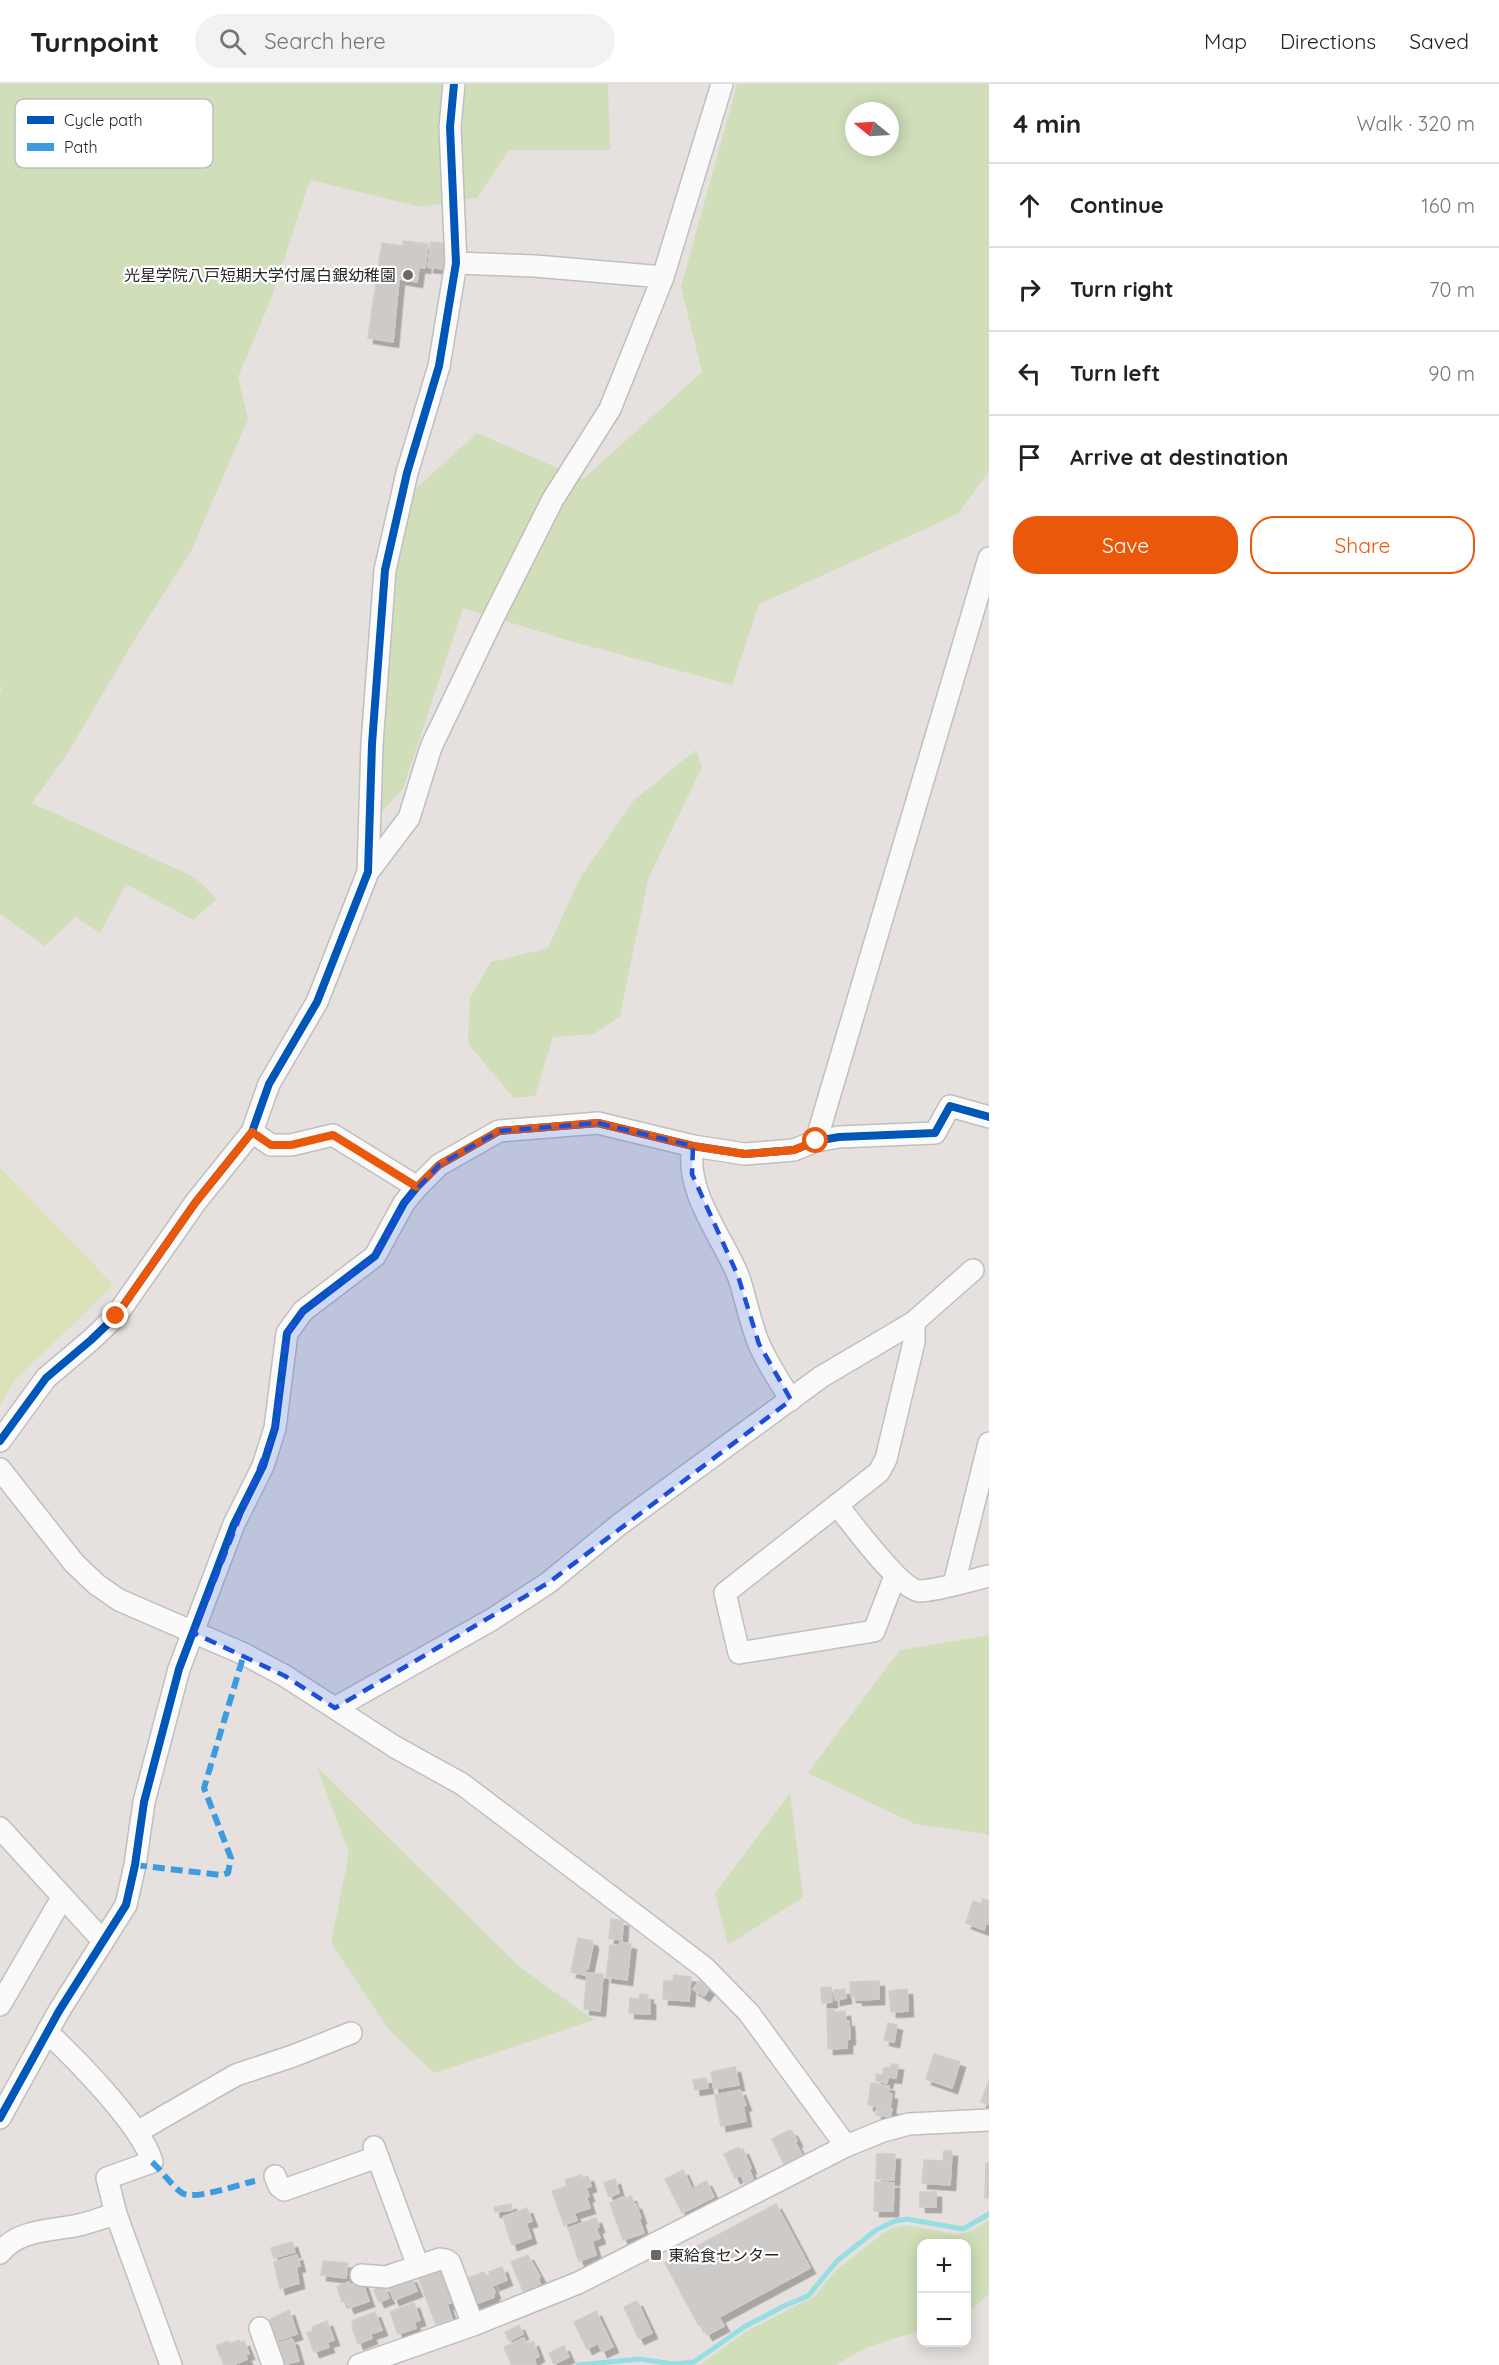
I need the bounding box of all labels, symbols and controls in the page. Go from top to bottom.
search box [195,14,615,68]
text: Turnpoint [30,24,159,59]
icon: search [216,25,249,58]
text: Search here [264,27,386,55]
text: Map [1204,28,1247,54]
text: Directions [1280,28,1376,54]
text: Saved [1409,28,1469,54]
legend [15,99,213,168]
north arrow [845,102,899,156]
text: 4 min [1013,107,1081,140]
text: Cycle path [64,110,143,130]
text: Walk · 320 m [1356,111,1475,136]
text: Path [64,137,98,157]
icon: ahead [1013,189,1046,222]
text: Continue [1070,191,1164,219]
text: 160 m [1421,193,1475,218]
place label: 光星学院八戸短期大学付属白銀幼稚園 [124,265,396,285]
marker: 光星学院八戸短期大学付属白銀幼稚園 [401,268,415,282]
icon: right [1013,273,1046,306]
text: Turn right [1070,275,1174,303]
text: 70 m [1429,277,1475,302]
icon: left [1013,357,1046,390]
text: Turn left [1070,359,1160,387]
text: 90 m [1428,361,1475,386]
icon: arrive [1013,441,1046,474]
text: Arrive at destination [1070,443,1288,471]
button: Save [1013,516,1238,574]
button: Share [1250,516,1475,574]
route start [802,1127,828,1153]
route end [102,1302,128,1328]
map controls [917,2239,971,2347]
button: + [917,2239,971,2293]
place label: 東給食センター [668,2245,780,2265]
marker: 東給食センター [649,2248,663,2262]
button: − [917,2293,971,2347]

